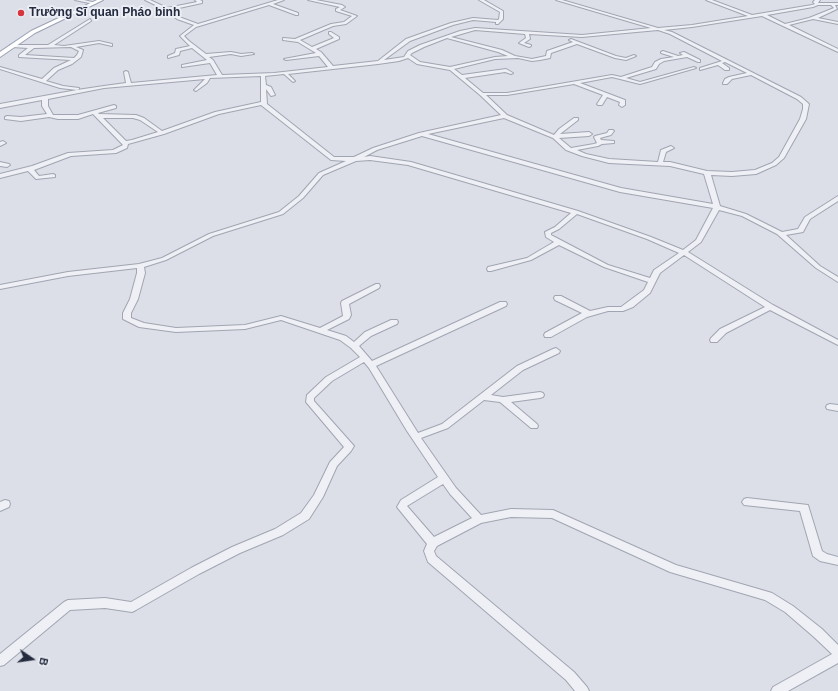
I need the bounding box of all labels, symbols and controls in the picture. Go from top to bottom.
place label: Trường Sĩ quan Pháo binh [29,6,180,20]
marker: Trường Sĩ quan Pháo binh [16,8,26,18]
north arrow [12,639,52,679]
text: B [37,656,50,667]

